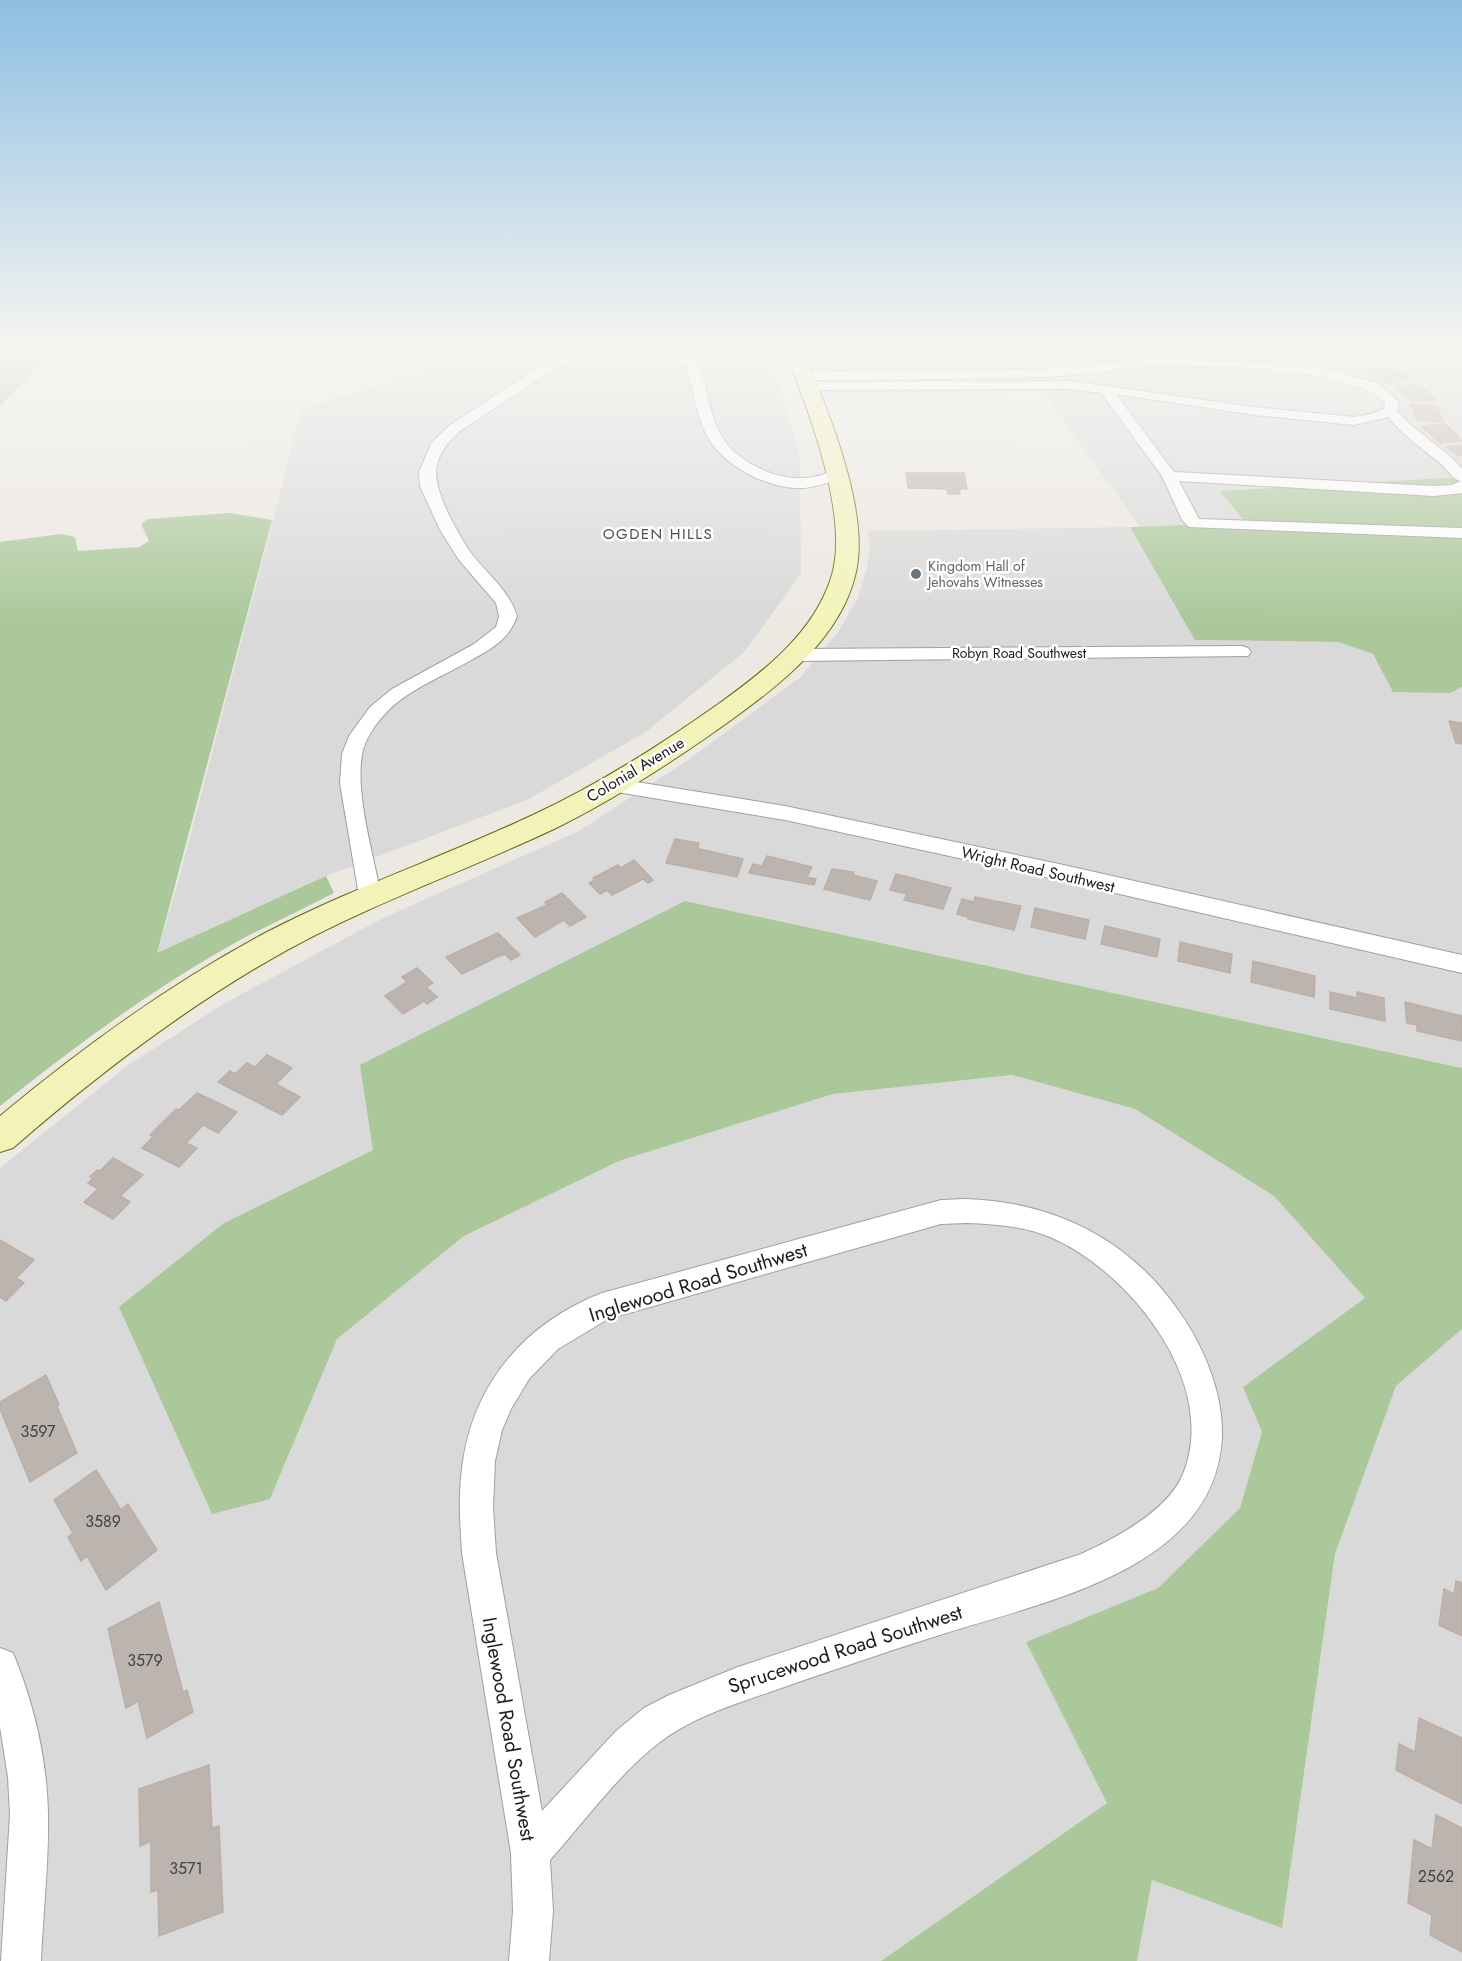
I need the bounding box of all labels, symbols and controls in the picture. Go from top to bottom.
district label: OGDEN HILLS [603,523,713,545]
place label: Kingdom Hall of Jehovahs Witnesses [926,556,1043,592]
marker: Kingdom Hall of Jehovahs Witnesses [909,567,923,581]
street label: Robyn Road Southwest [952,643,1087,663]
street label: Colonial Avenue [582,731,689,808]
street label: Wright Road Southwest [959,841,1117,898]
street label: Inglewood Road Southwest [585,1235,811,1330]
house number: 3597 [21,1420,56,1443]
house number: 3589 [85,1510,121,1533]
street label: Sprucewood Road Southwest [724,1598,966,1701]
street label: Inglewood Road Southwest [475,1615,543,1844]
house number: 3579 [127,1649,163,1672]
house number: 3571 [169,1857,203,1880]
house number: 2562 [1418,1865,1454,1888]

